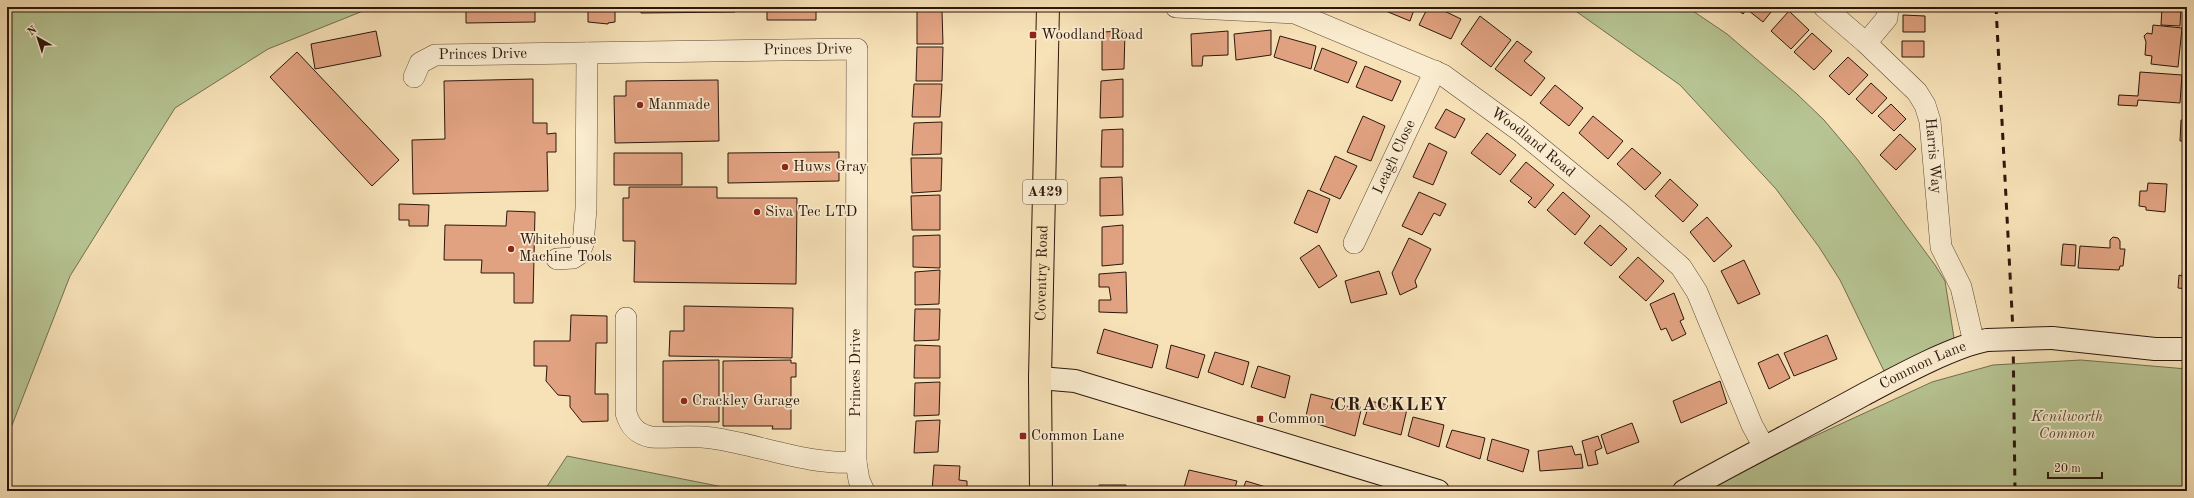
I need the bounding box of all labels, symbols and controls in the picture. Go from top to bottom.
north arrow [18,18,58,58]
text: N [26,24,40,38]
place label: Woodland Road [1041,28,1143,43]
marker: Woodland Road [1028,30,1038,40]
street label: Princes Drive [763,42,852,58]
street label: Princes Drive [438,46,527,62]
place label: Manmade [648,98,710,113]
marker: Manmade [635,100,645,110]
street label: Woodland Road [1488,105,1578,180]
street label: Harris Way [1922,117,1944,195]
street label: Leagh Close [1371,118,1418,196]
place label: Huws Gray [793,160,867,175]
marker: Huws Gray [780,162,790,172]
road number: A429 [1023,180,1067,204]
place label: Siva Tec LTD [765,205,857,220]
marker: Siva Tec LTD [752,207,762,217]
street label: Coventry Road [1034,225,1051,321]
place label: Whitehouse Machine Tools [519,233,612,265]
marker: Whitehouse Machine Tools [506,244,516,254]
street label: Princes Drive [849,329,864,417]
street label: Common Lane [1877,339,1968,392]
place label: Crackley Garage [692,394,800,409]
marker: Crackley Garage [679,396,689,406]
district label: CRACKLEY [1334,396,1448,415]
park label: Kenilworth Common [2030,410,2103,442]
place label: Common [1268,412,1325,427]
marker: Common [1255,414,1265,424]
place label: Common Lane [1031,429,1125,444]
marker: Common Lane [1018,431,1028,441]
scale bar [2048,454,2102,480]
text: 20 m [2054,463,2081,475]

